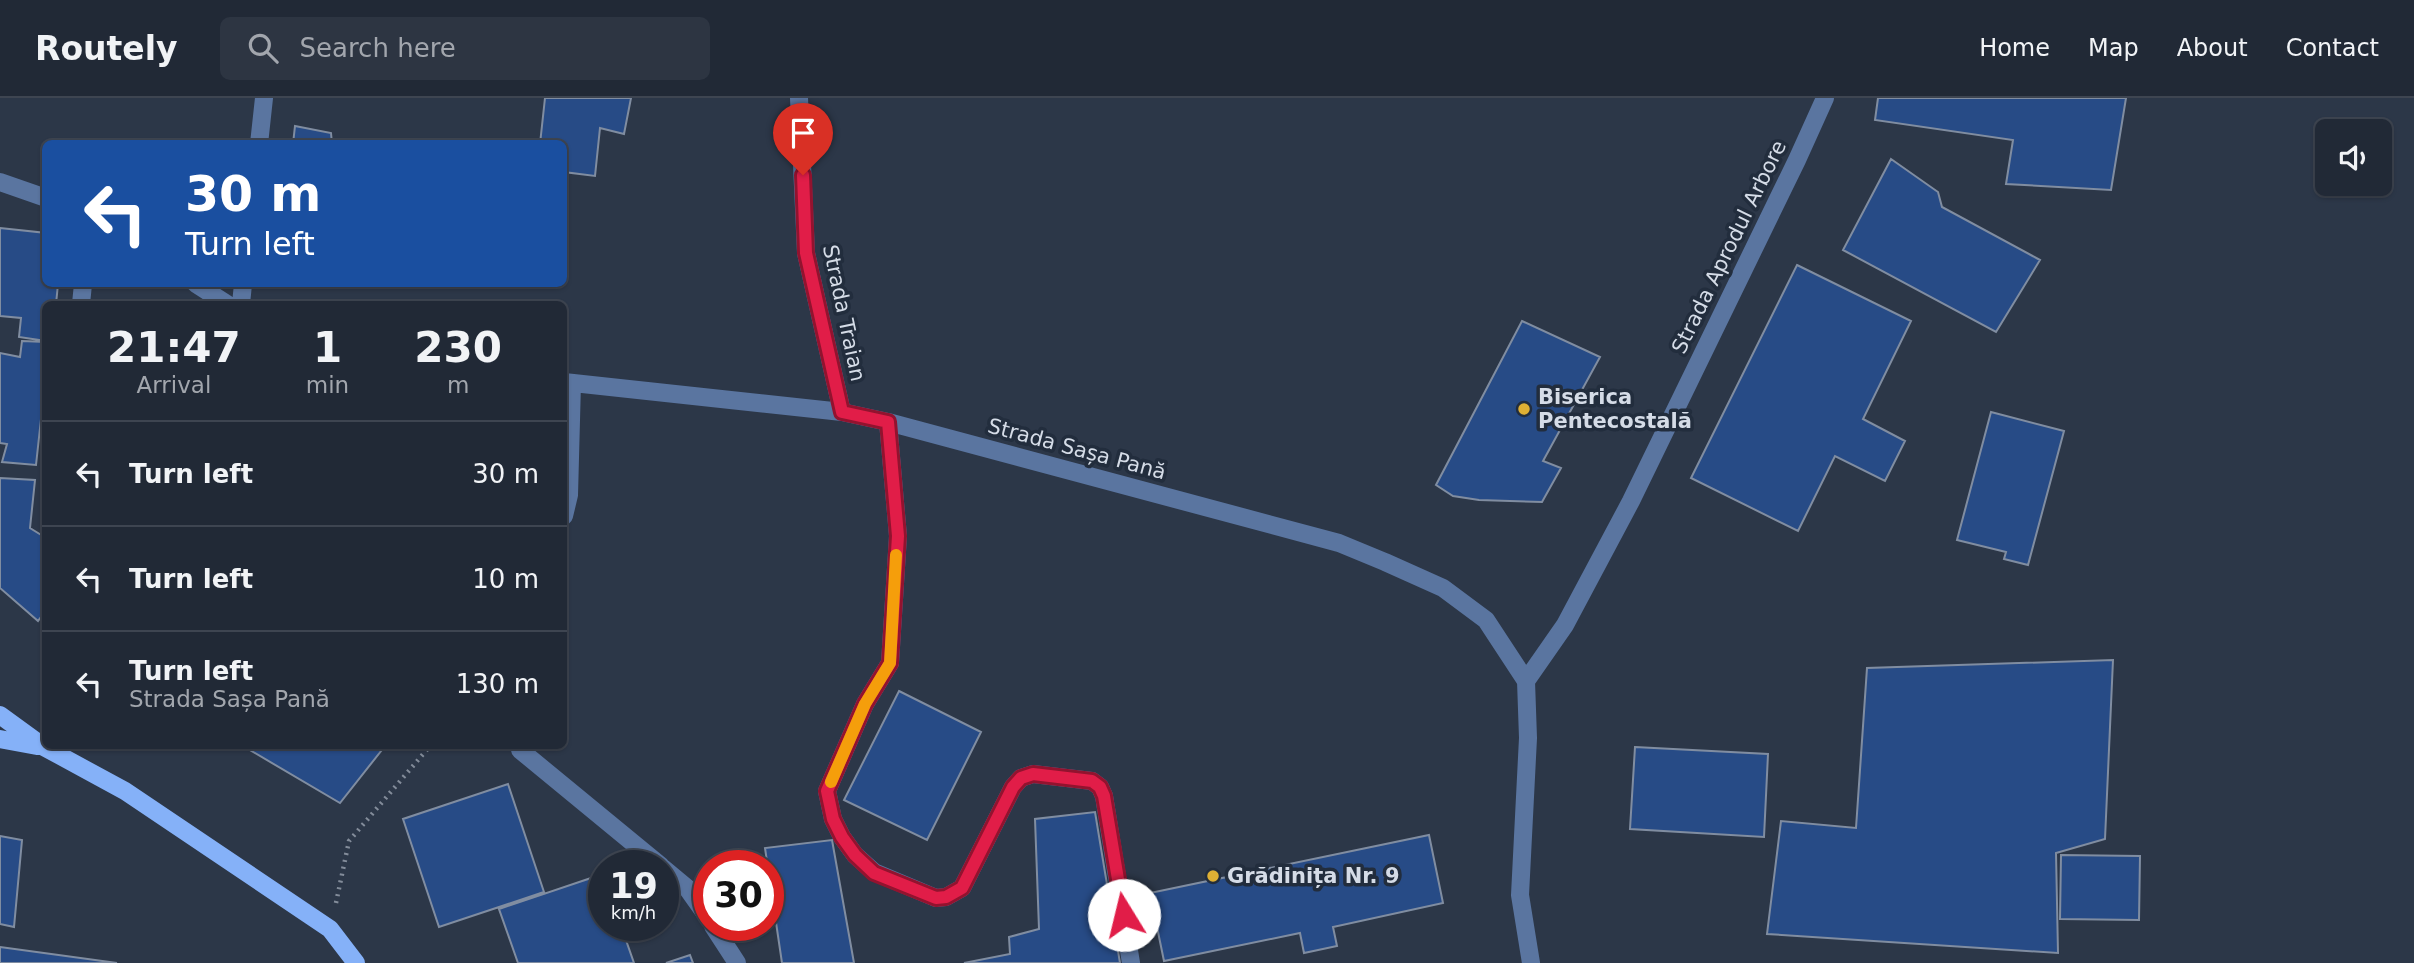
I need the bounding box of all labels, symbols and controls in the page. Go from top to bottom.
search box [220,17,710,80]
text: Routely [35,29,178,68]
icon: search [244,29,282,67]
text: Search here [300,33,456,63]
text: Home [1979,34,2050,62]
text: Map [2088,34,2139,62]
text: About [2177,34,2248,62]
text: Contact [2286,34,2379,62]
pin [773,103,833,175]
icon: arrive [784,114,822,152]
map controls [2315,119,2392,196]
button: sound [2315,119,2392,196]
street label: Strada Aprodul Arbore [1667,137,1791,357]
text: 30 m [185,166,321,223]
icon: left [70,168,161,259]
text: Turn left [185,225,315,263]
street label: Strada Traian [818,242,870,384]
text: 21:47 [107,323,241,372]
text: 1 [313,323,342,372]
text: 230 [414,323,502,372]
text: Arrival [137,372,211,398]
text: min [306,372,349,398]
text: m [447,372,469,398]
place label: Biserica Pentecostală [1538,385,1692,433]
marker: Biserica Pentecostală [1516,401,1532,417]
street label: Strada Sașa Pană [985,414,1169,484]
icon: left [70,455,108,493]
text: Turn left [129,459,253,489]
text: 30 m [472,459,539,489]
icon: left [70,560,108,598]
text: Turn left [129,564,253,594]
text: 10 m [472,564,539,594]
text: Turn left [129,656,253,686]
icon: left [70,665,108,703]
text: 130 m [456,669,539,699]
text: Strada Sașa Pană [129,686,330,712]
speed limit sign: 30 [693,850,784,941]
place label: Grădinița Nr. 9 [1227,864,1400,889]
text: 19 [609,866,658,906]
marker: Grădinița Nr. 9 [1205,868,1221,884]
position arrow [1087,878,1161,952]
text: km/h [611,902,656,923]

